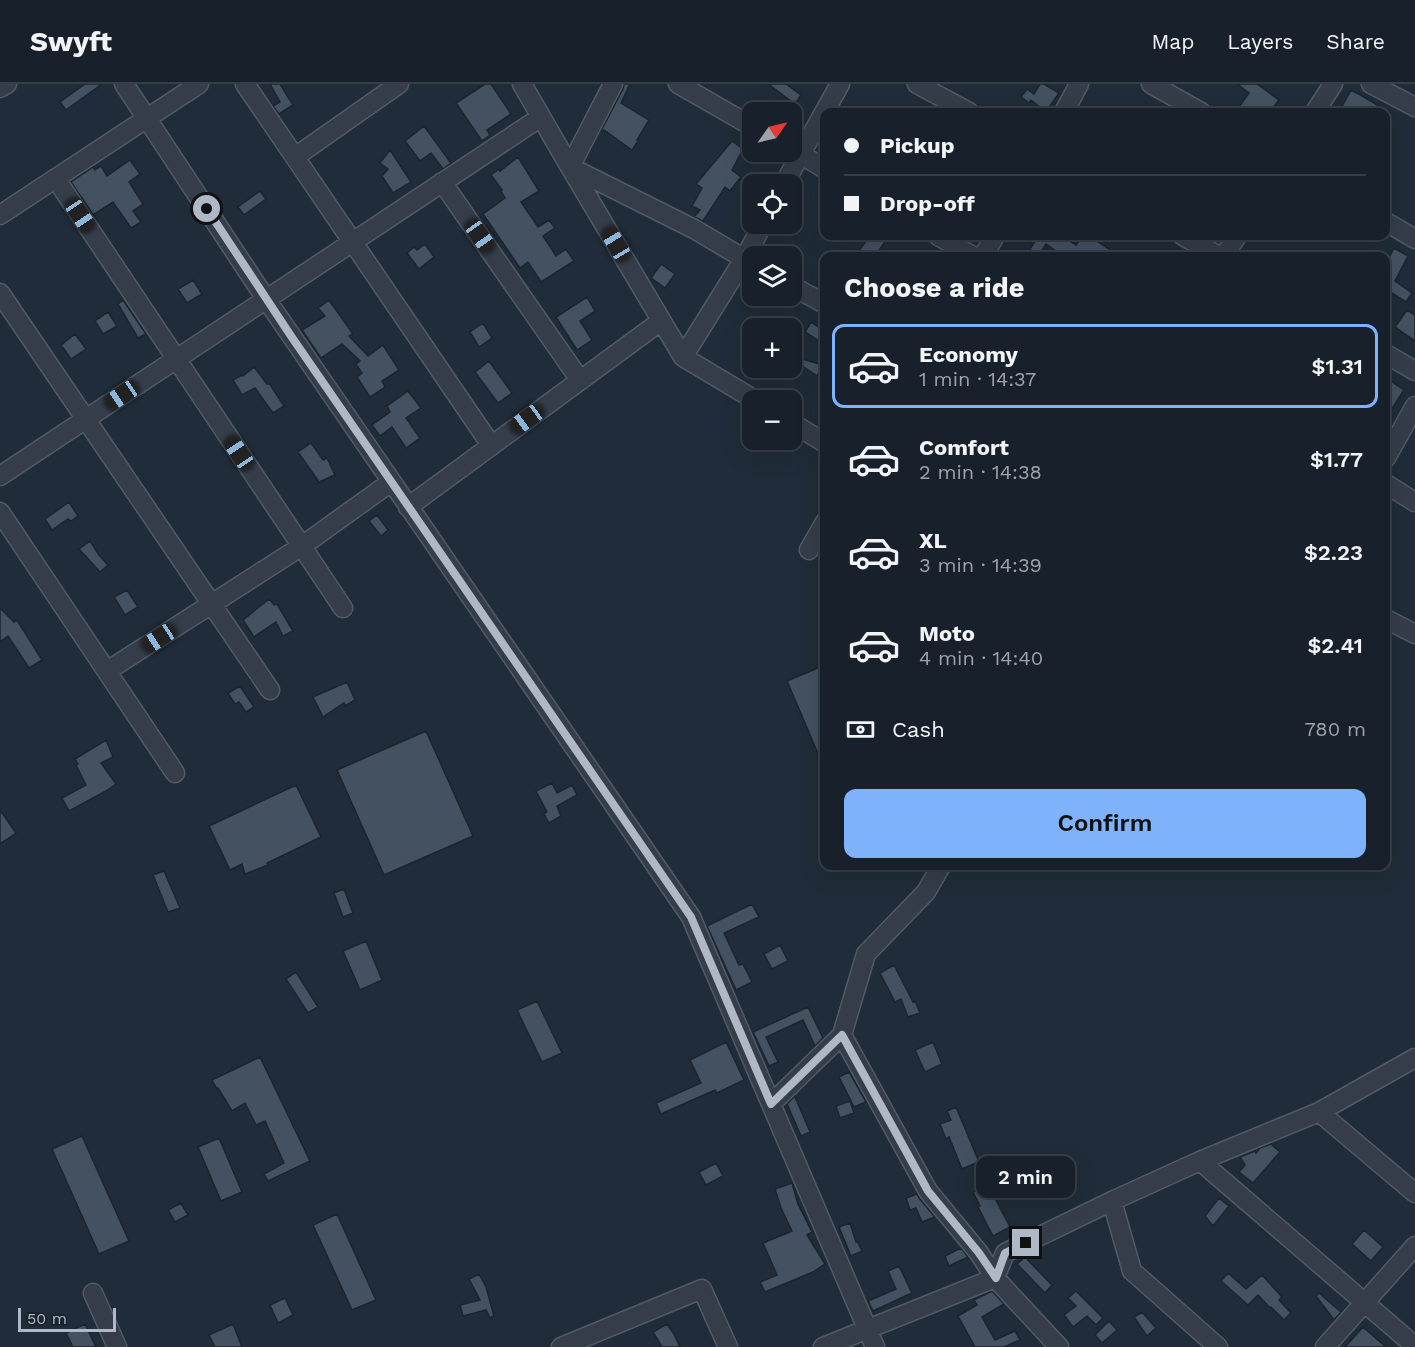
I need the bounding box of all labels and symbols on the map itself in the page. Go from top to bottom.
north arrow [742,102,802,162]
car [62,195,98,235]
route start [193,195,220,222]
car [462,216,498,256]
car [599,224,633,264]
car [102,377,142,413]
car [507,401,547,437]
car [221,433,257,473]
car [139,621,179,655]
callout: 2 min [976,1156,1076,1198]
route end [1012,1229,1039,1256]
scale bar [18,1305,116,1332]

